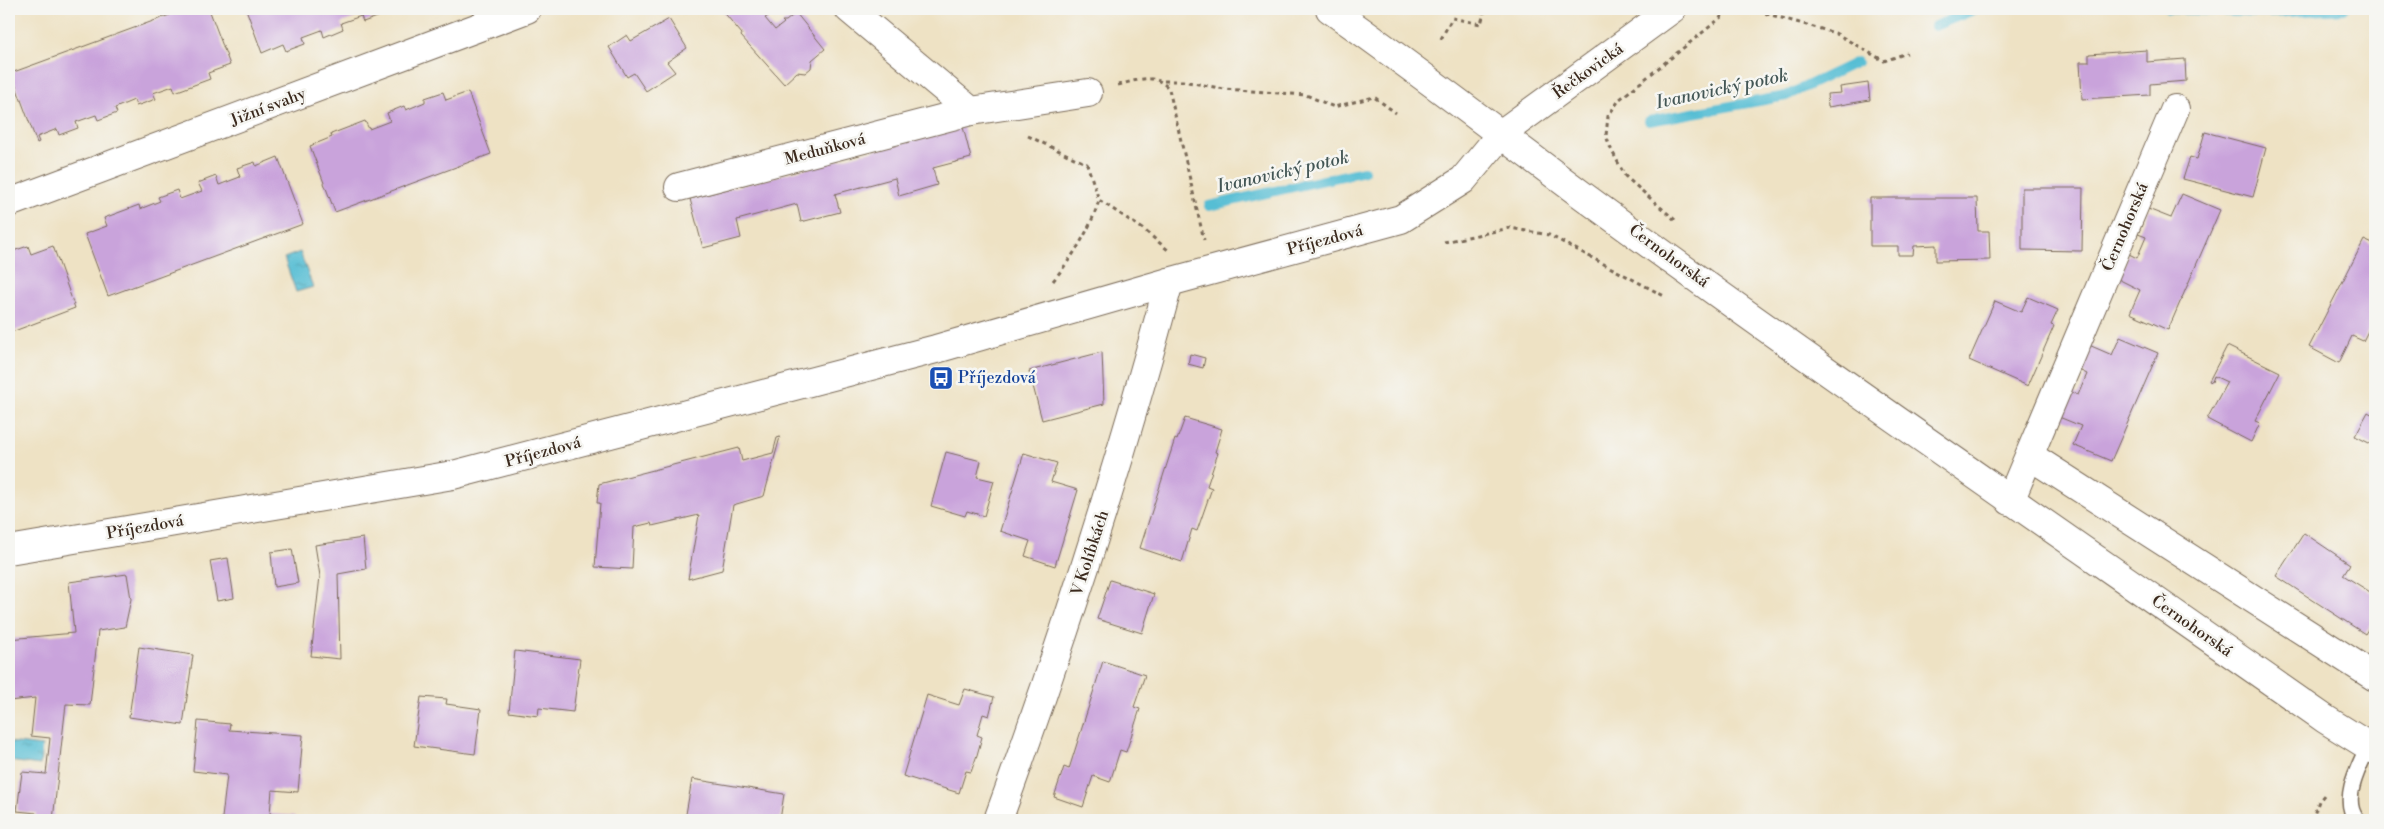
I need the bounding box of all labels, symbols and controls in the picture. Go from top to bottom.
street label: Řečkovická [1548,37,1628,103]
water label: Ivanovický potok [1653,64,1790,114]
street label: Jižní svahy [227,83,309,131]
street label: Meduňková [782,128,868,169]
water label: Ivanovický potok [1214,146,1351,199]
street label: Černohorská [2096,178,2153,274]
street label: Černohorská [1625,219,1715,292]
street label: Příjezdová [1285,220,1366,260]
bus stop icon: Příjezdová [928,365,954,391]
place label: Příjezdová [958,368,1037,388]
street label: Příjezdová [503,432,584,472]
street label: V Kolíbkách [1066,507,1113,599]
street label: Příjezdová [105,510,186,544]
street label: Černohorská [2148,589,2238,662]

